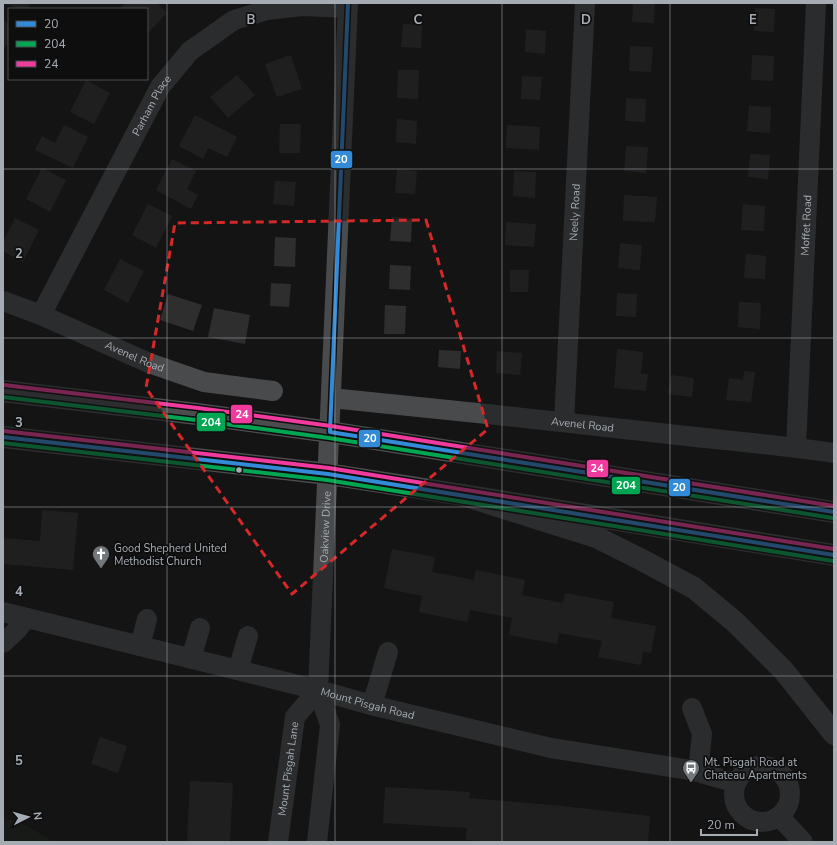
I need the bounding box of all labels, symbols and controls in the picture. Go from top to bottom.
legend [8,8,148,80]
text: B [247,11,256,29]
text: C [414,11,423,29]
text: D [581,11,591,29]
text: E [749,11,757,29]
text: 20 [44,16,58,32]
text: 204 [44,36,66,52]
text: 24 [44,56,58,72]
street label: Parham Place [128,72,175,138]
line badge: 20 [330,150,353,169]
text: 20 [334,152,348,167]
street label: Neely Road [566,183,583,241]
street label: Moffet Road [797,195,815,256]
text: 2 [15,245,23,263]
street label: Avenel Road [103,337,166,375]
line badge: 24 [230,404,253,424]
text: 24 [235,407,249,422]
line badge: 204 [196,412,226,432]
street label: Avenel Road [550,413,615,435]
text: 3 [15,414,23,432]
text: 204 [201,415,221,430]
line badge: 20 [358,429,381,448]
text: 20 [363,431,377,446]
line badge: 24 [586,459,609,478]
text: 24 [590,461,604,476]
unlabelled marker [234,465,244,475]
line badge: 204 [611,476,641,495]
text: 204 [616,478,636,493]
line badge: 20 [668,478,691,497]
text: 20 [672,480,686,495]
street label: Oakview Drive [316,491,334,563]
place label: Good Shepherd United Methodist Church [114,541,227,569]
church icon: Good Shepherd United Methodist Church [91,544,111,569]
text: 4 [15,583,23,601]
street label: Mount Pisgah Road [319,684,416,723]
street label: Mount Pisgah Lane [274,721,302,817]
text: 5 [15,752,23,770]
place label: Mt. Pisgah Road at Chateau Apartments [704,755,807,783]
bus stop icon: Mt. Pisgah Road at Chateau Apartments [681,758,701,783]
north arrow [8,797,48,837]
text: N [30,811,45,821]
scale bar [701,811,757,837]
text: 20 m [707,817,735,833]

